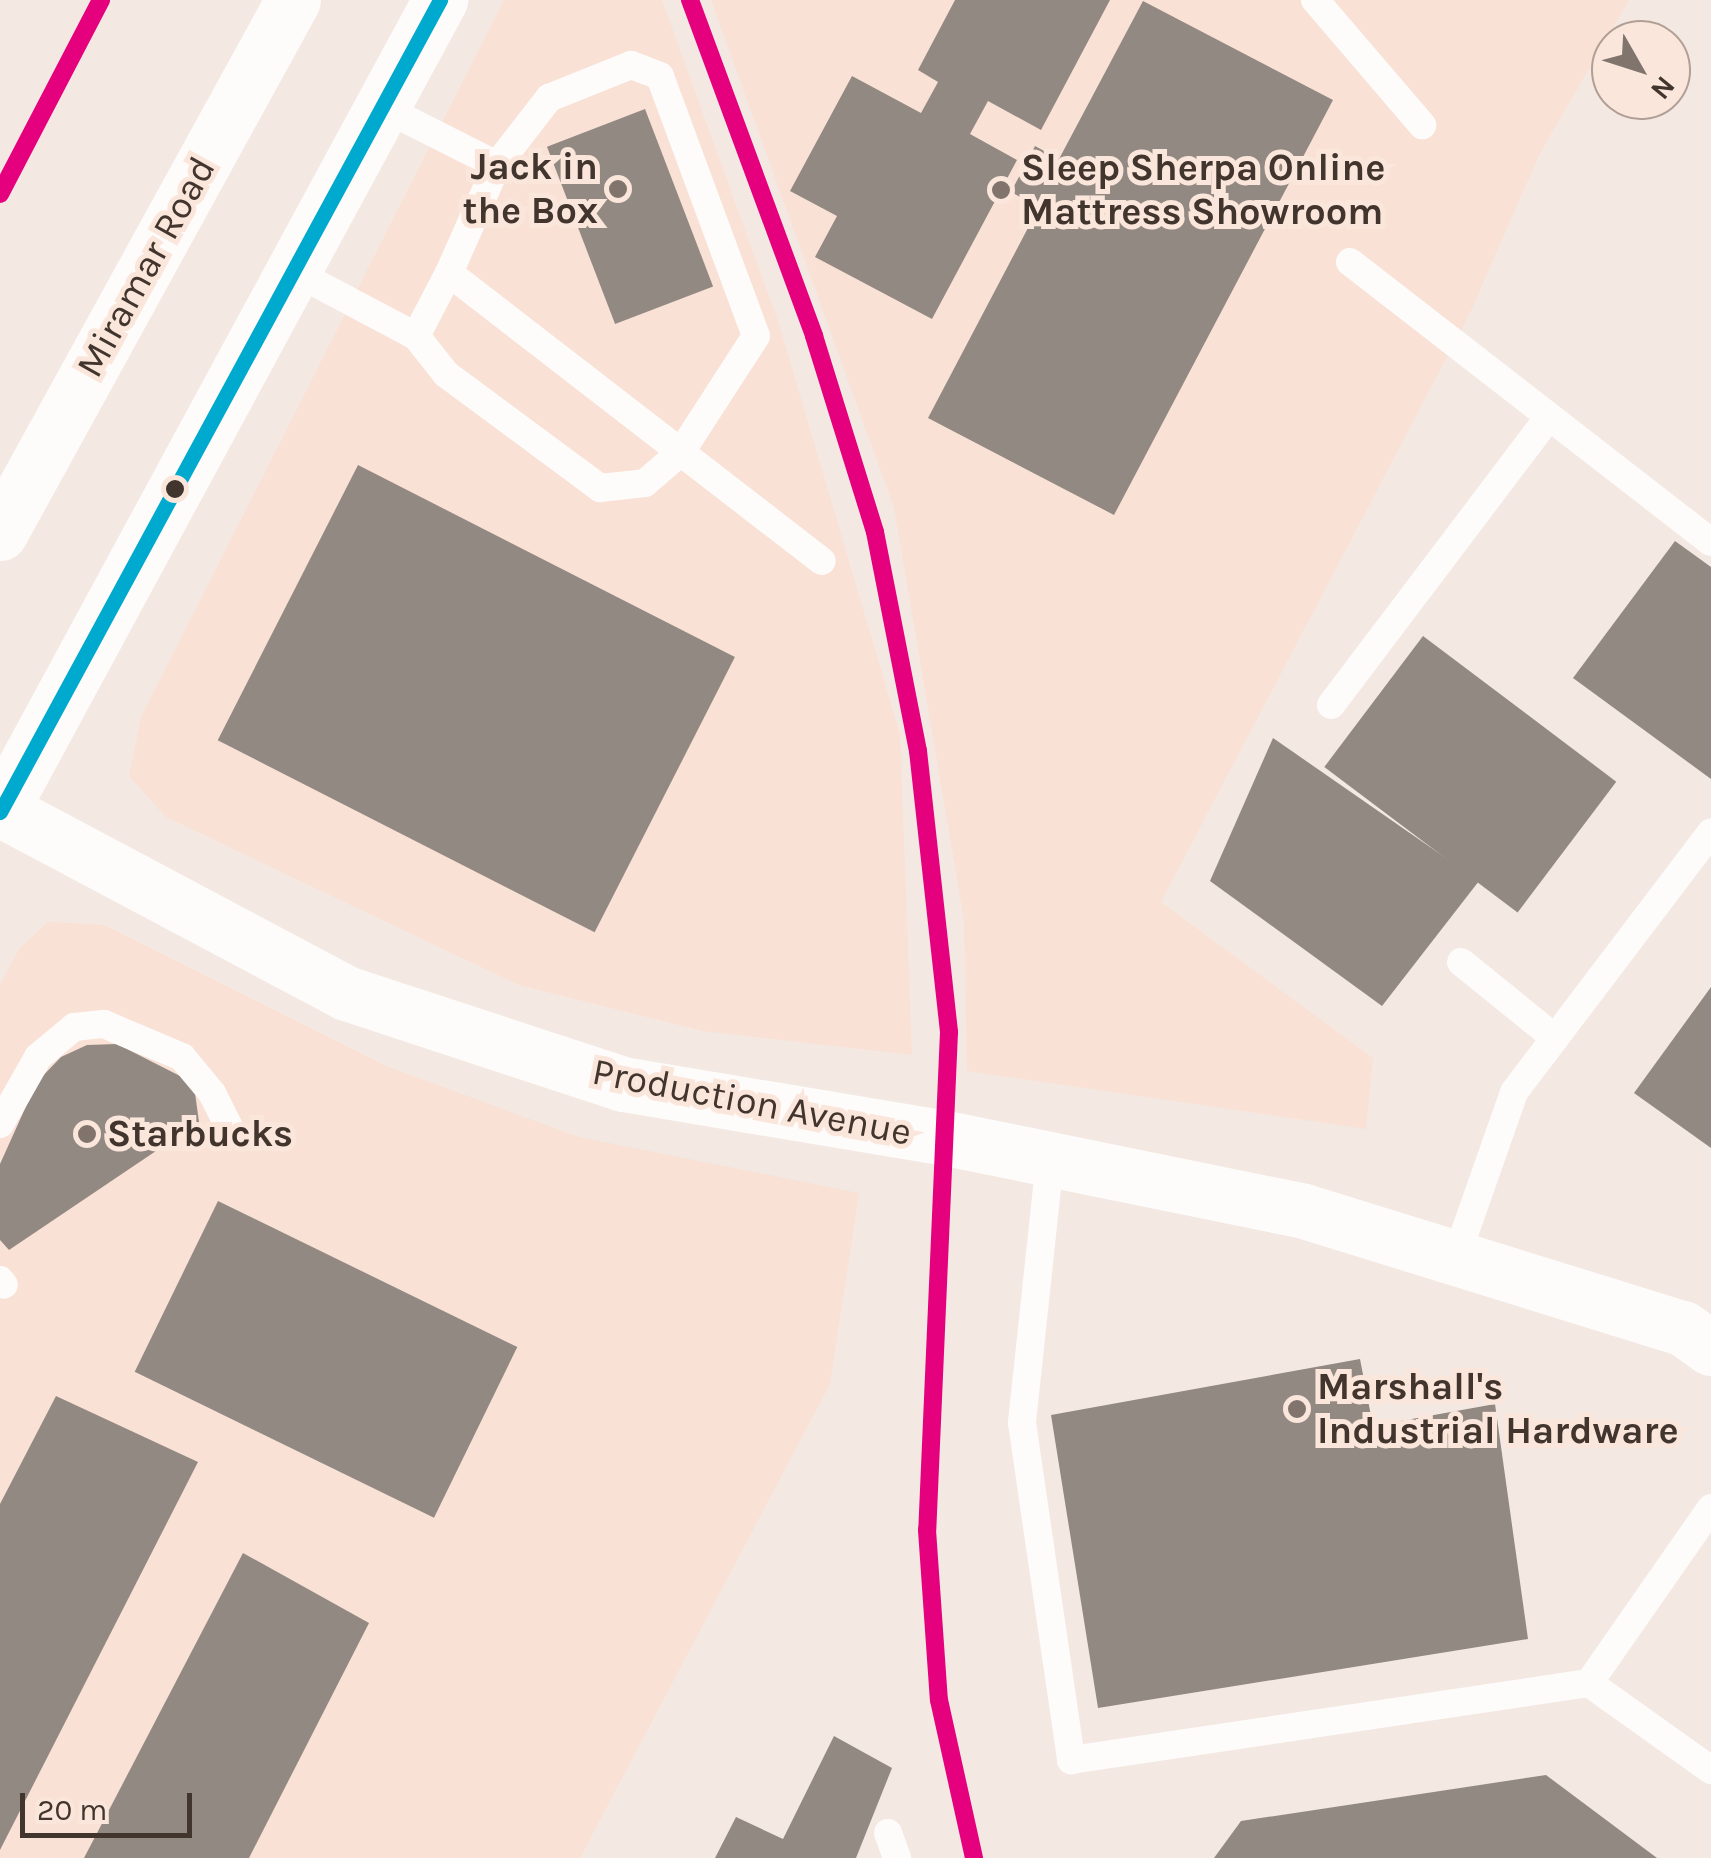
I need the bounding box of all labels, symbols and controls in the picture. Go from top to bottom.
north arrow [1591,20,1691,120]
text: N [1644,70,1682,106]
place label: Jack in the Box [462,144,598,233]
place label: Sleep Sherpa Online Mattress Showroom [1021,145,1385,234]
street label: Miramar Road [67,149,225,385]
marker: Jack in the Box [607,178,629,200]
marker: Sleep Sherpa Online Mattress Showroom [990,179,1012,201]
unlabelled marker [165,479,185,499]
street label: Production Avenue [589,1049,915,1155]
place label: Starbucks [107,1111,293,1157]
marker: Starbucks [76,1123,98,1145]
place label: Marshall's Industrial Hardware [1317,1364,1679,1454]
marker: Marshall's Industrial Hardware [1286,1398,1308,1420]
scale bar [25,1773,198,1835]
text: 20 m [37,1792,107,1828]

